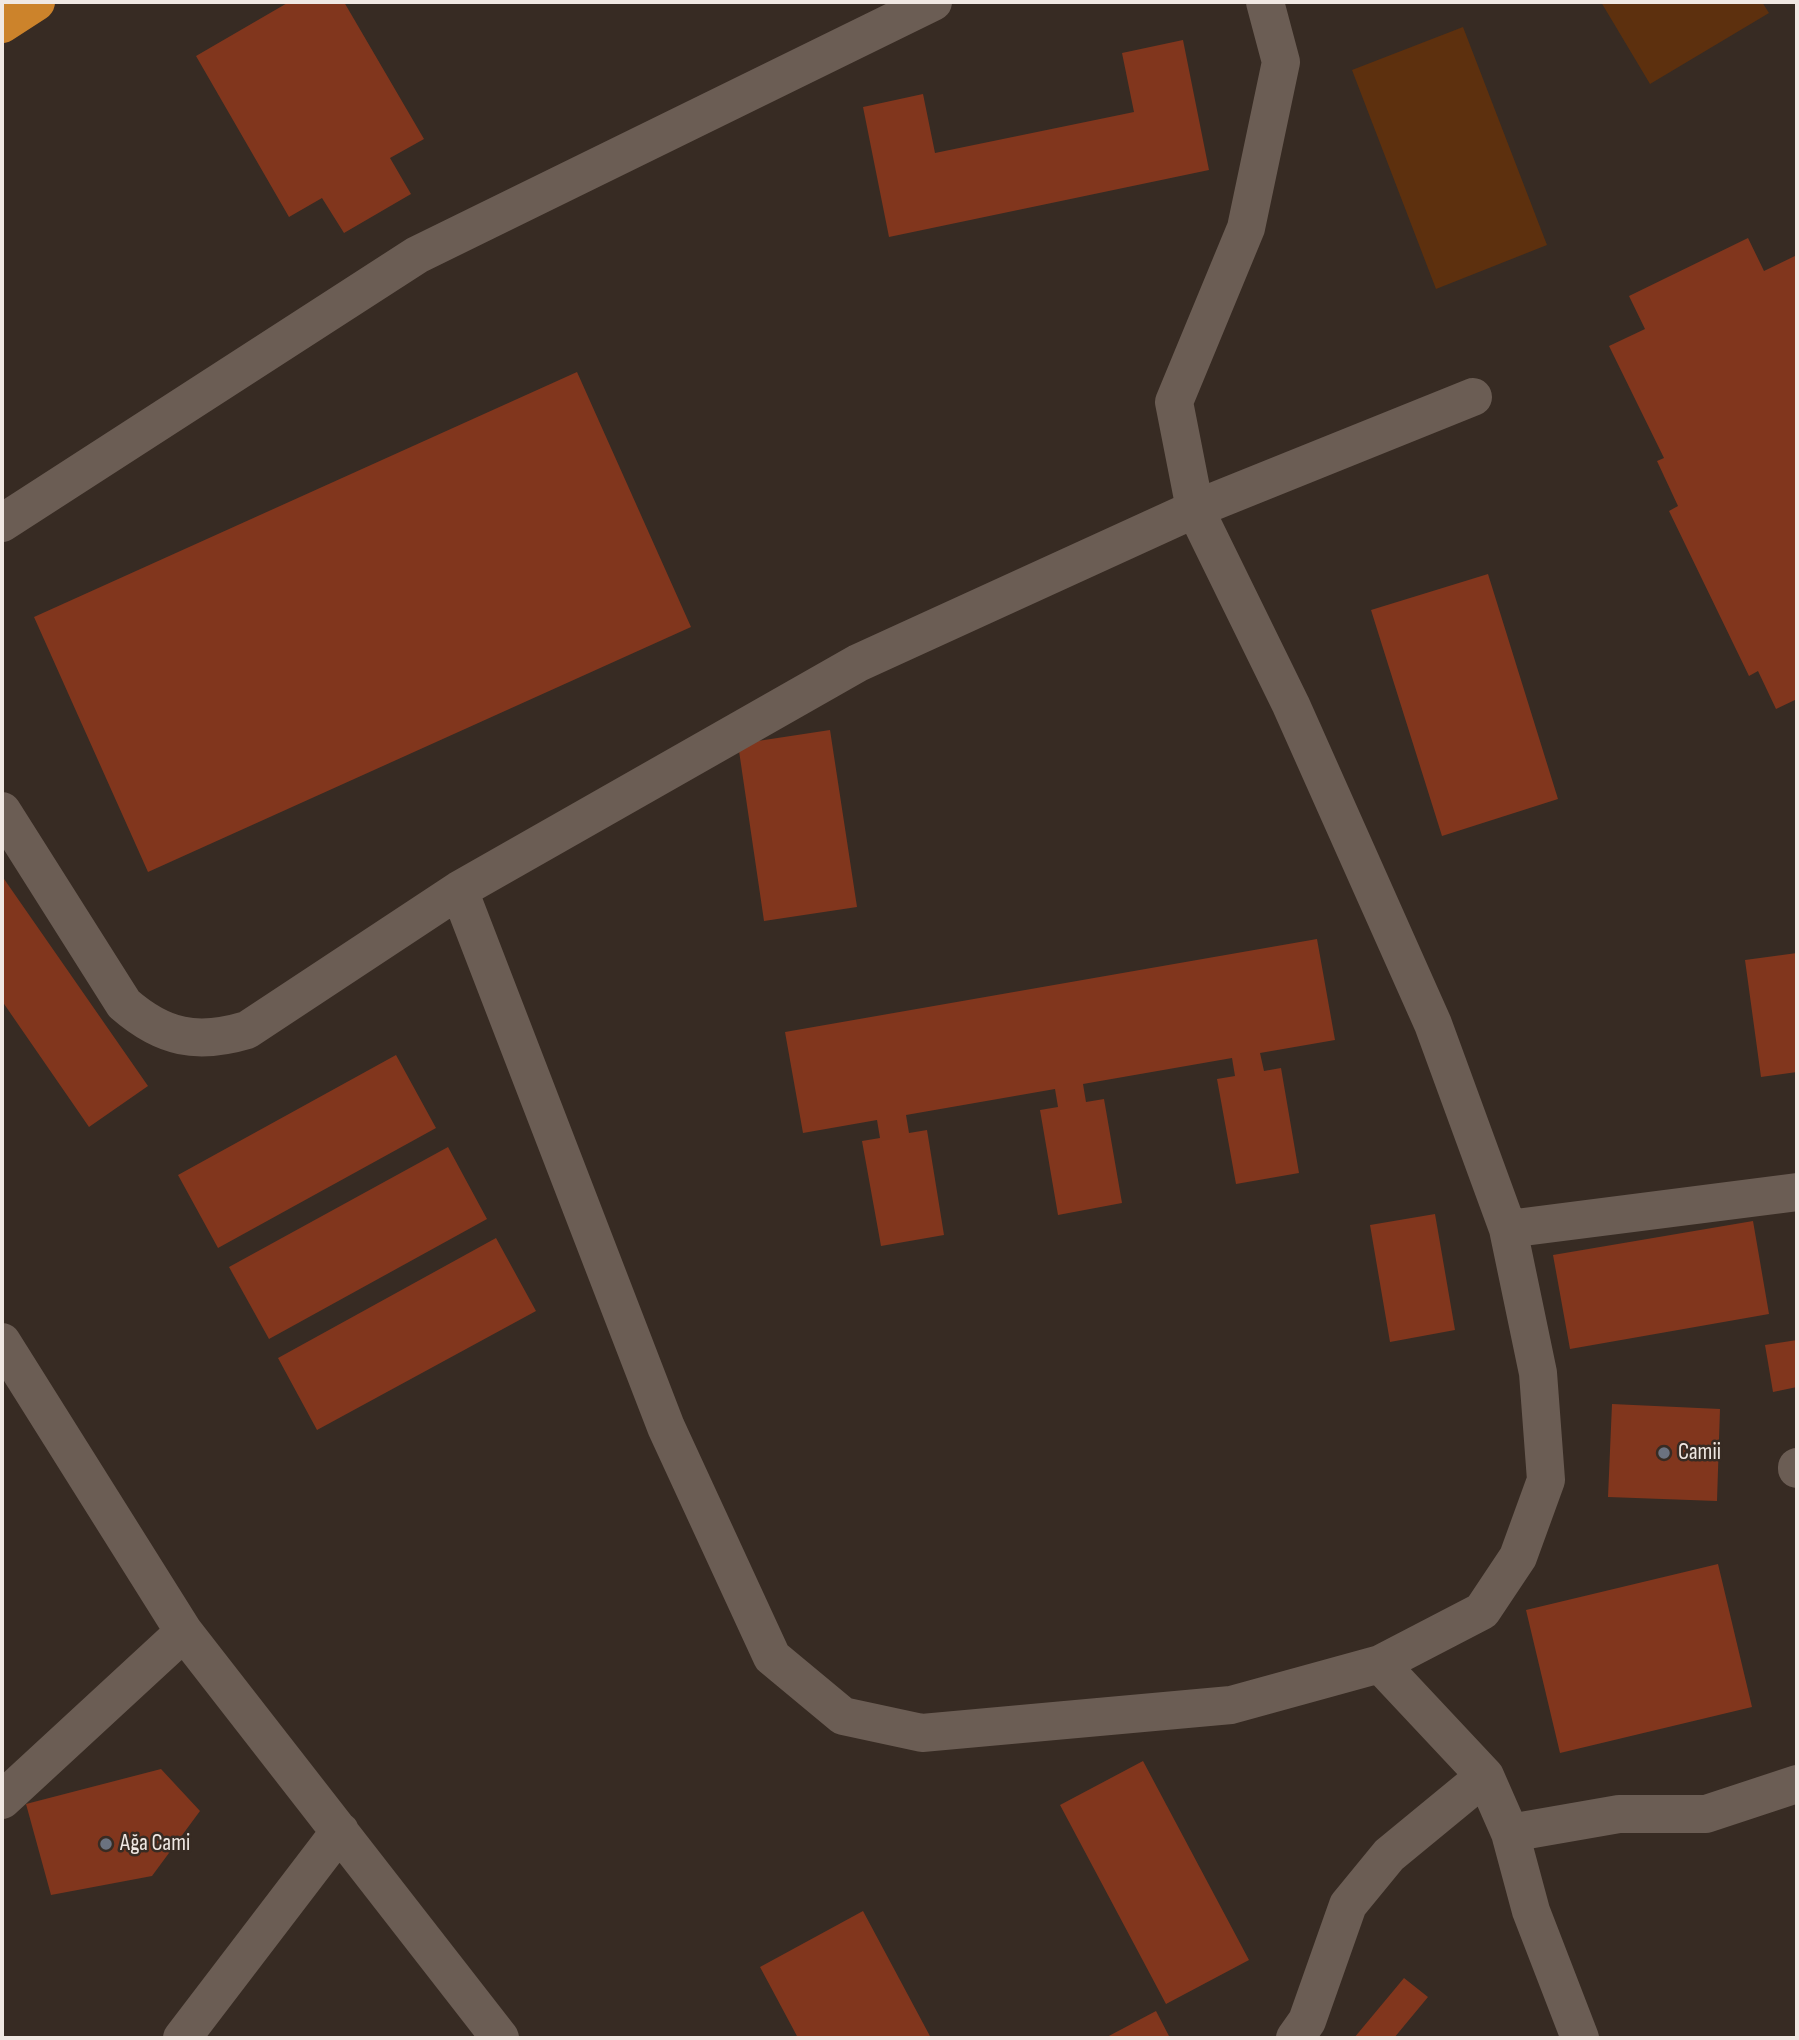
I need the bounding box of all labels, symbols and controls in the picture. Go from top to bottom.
place label: Camii [1678,1439,1721,1467]
marker: Camii [1656,1445,1672,1461]
place label: Ağa Cami [120,1830,190,1858]
marker: Ağa Cami [98,1836,114,1852]

